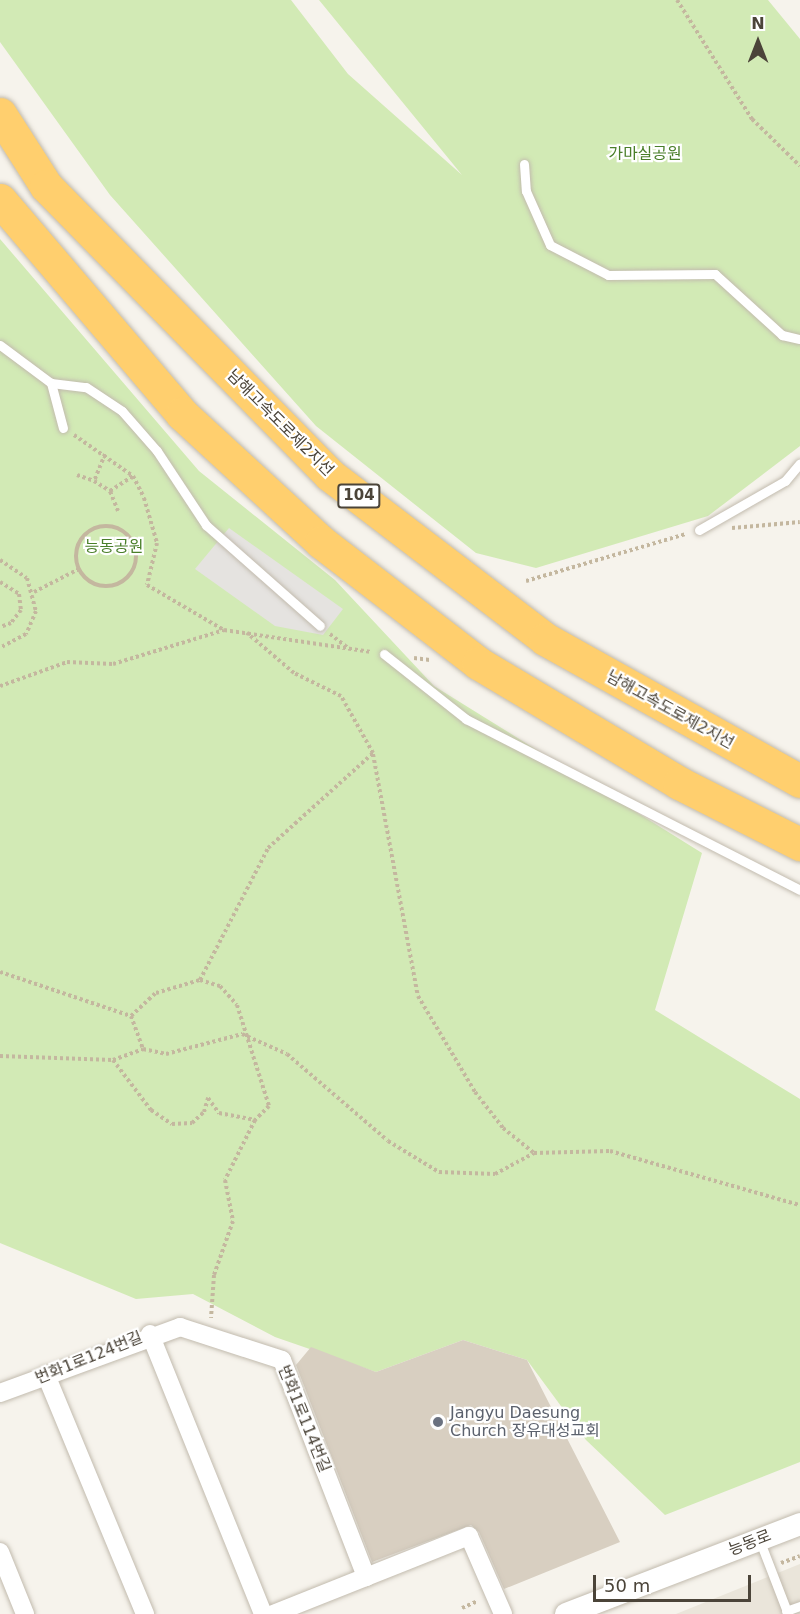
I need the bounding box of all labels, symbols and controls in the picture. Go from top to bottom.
north arrow [728,12,788,72]
text: N [751,14,765,33]
park label: 가마실공원 [608,144,682,164]
street label: 남해고속도로제2지선 [223,366,337,480]
road number: 104 [336,484,382,508]
park label: 능동공원 [85,537,143,557]
street label: 남해고속도로제2지선 [603,667,737,753]
street label: 번화1로124번길 [32,1328,146,1388]
street label: 번화1로114번길 [274,1362,334,1476]
place label: Jangyu Daesung Church 장유대성교회 [450,1403,600,1441]
marker: Jangyu Daesung Church 장유대성교회 [431,1415,445,1429]
street label: 능동로 [726,1526,774,1560]
scale bar [596,1563,754,1601]
text: 50 m [604,1575,650,1596]

